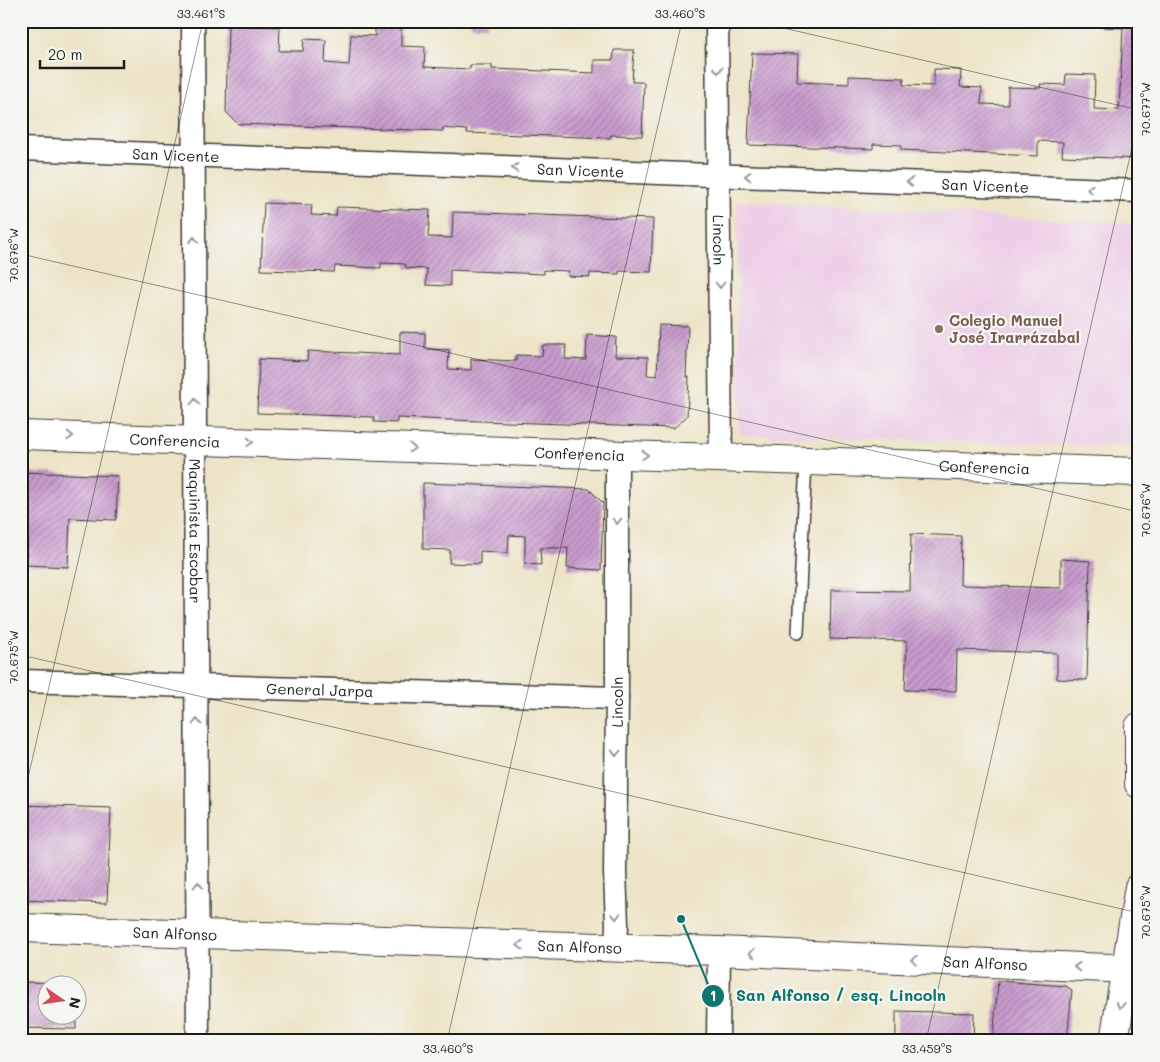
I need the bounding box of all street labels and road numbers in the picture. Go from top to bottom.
street label: San Vicente [132,143,220,166]
street label: San Vicente [536,158,625,182]
street label: San Vicente [941,174,1029,197]
street label: Lincoln [709,215,729,265]
street label: Conferencia [129,429,221,452]
street label: Conferencia [534,442,626,465]
street label: Conferencia [939,455,1030,478]
street label: Maquinista Escobar [185,459,206,603]
street label: Lincoln [607,677,627,727]
street label: General Jarpa [266,678,374,701]
street label: San Alfonso [132,922,217,944]
street label: San Alfonso [537,935,622,958]
street label: San Alfonso [943,951,1028,975]

